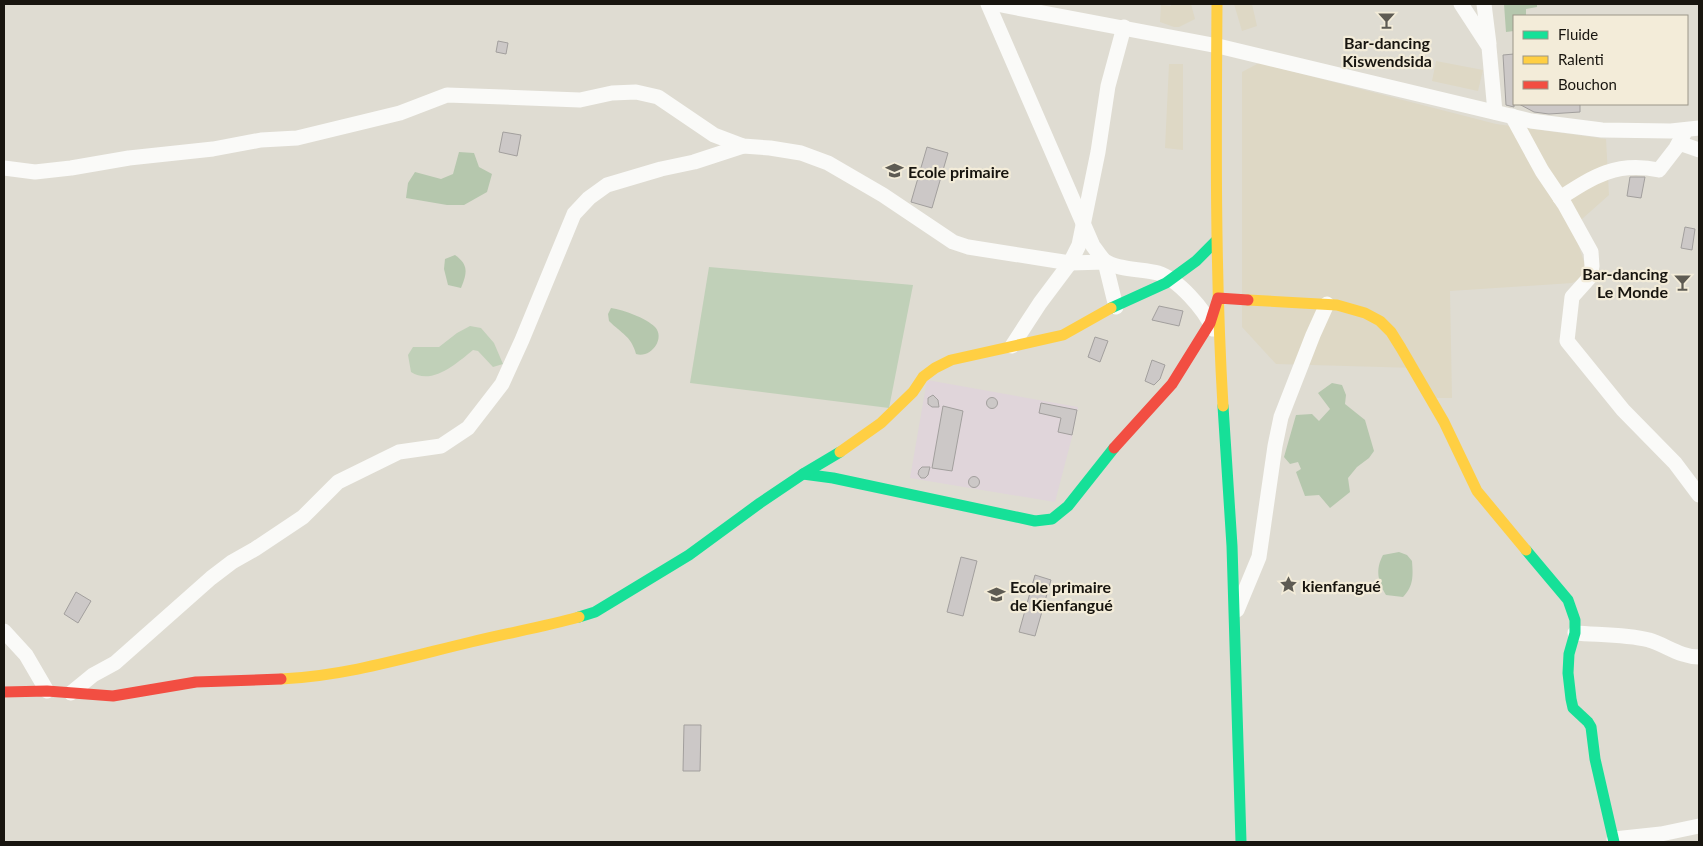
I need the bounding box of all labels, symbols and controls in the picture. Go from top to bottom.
bar icon: Bar-dancing Kiswendsida [1377,10,1397,30]
legend [1513,15,1688,105]
text: Fluide [1558,25,1598,43]
place label: Bar-dancing Kiswendsida [1342,33,1432,70]
text: Ralenti [1558,50,1604,68]
text: Bouchon [1558,75,1617,93]
school or university icon: Ecole primaire [884,161,904,181]
place label: Ecole primaire [908,162,1009,181]
place label: Bar-dancing Le Monde [1582,264,1669,301]
bar icon: Bar-dancing Le Monde [1672,272,1692,292]
place icon: kienfangué [1278,575,1298,595]
place label: kienfangué [1302,576,1381,595]
place label: Ecole primaire de Kienfangué [1010,577,1113,614]
school or university icon: Ecole primaire de Kienfangué [986,585,1006,605]

